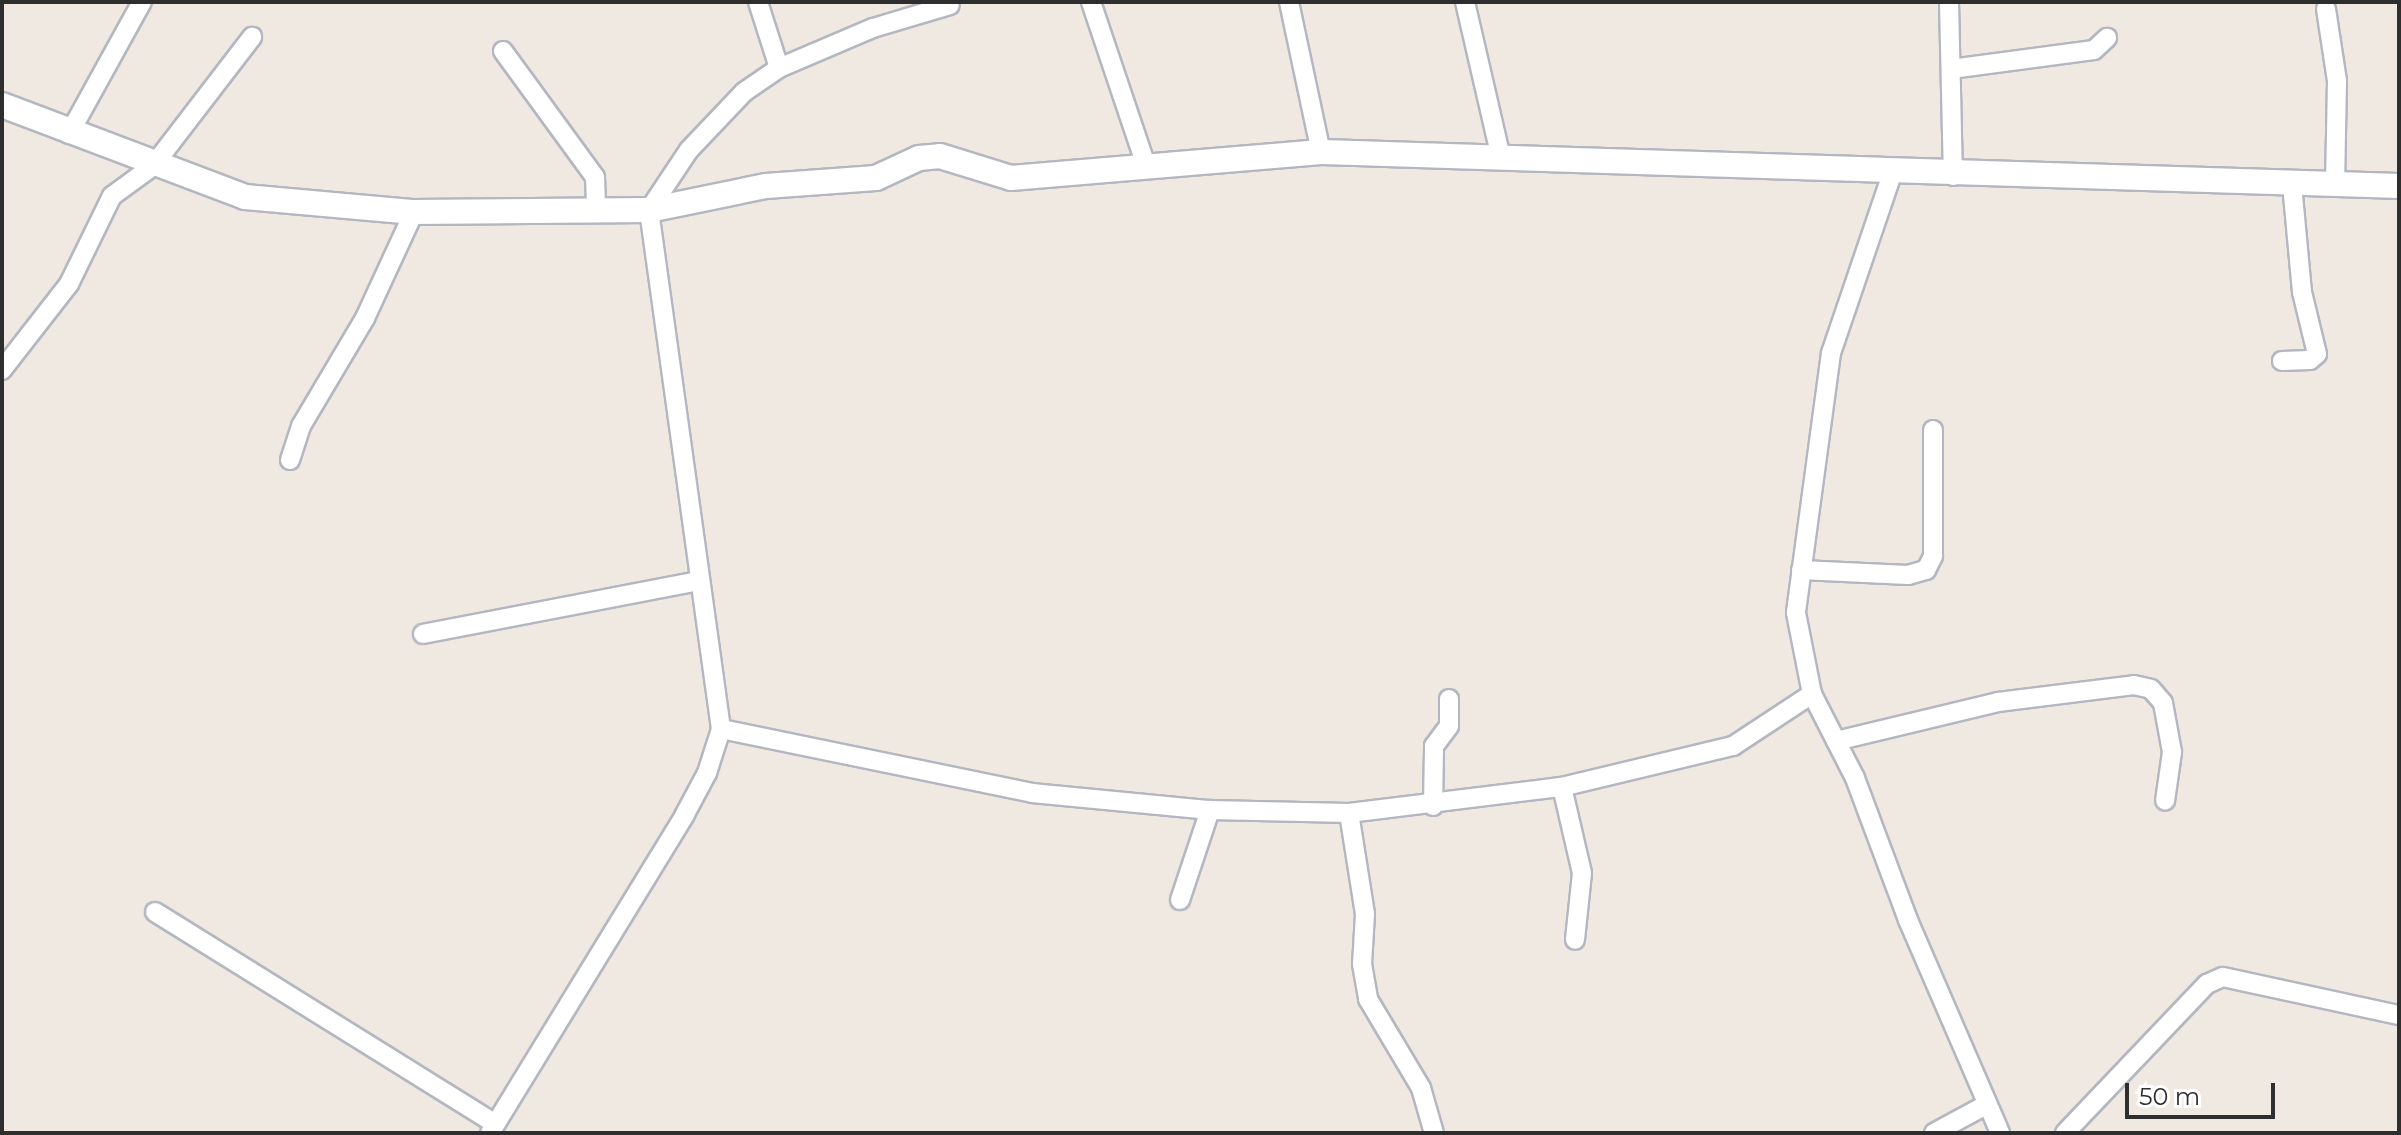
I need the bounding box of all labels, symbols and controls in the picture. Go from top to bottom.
scale bar [2129,1067,2279,1117]
text: 50 m [2139,1082,2200,1111]

